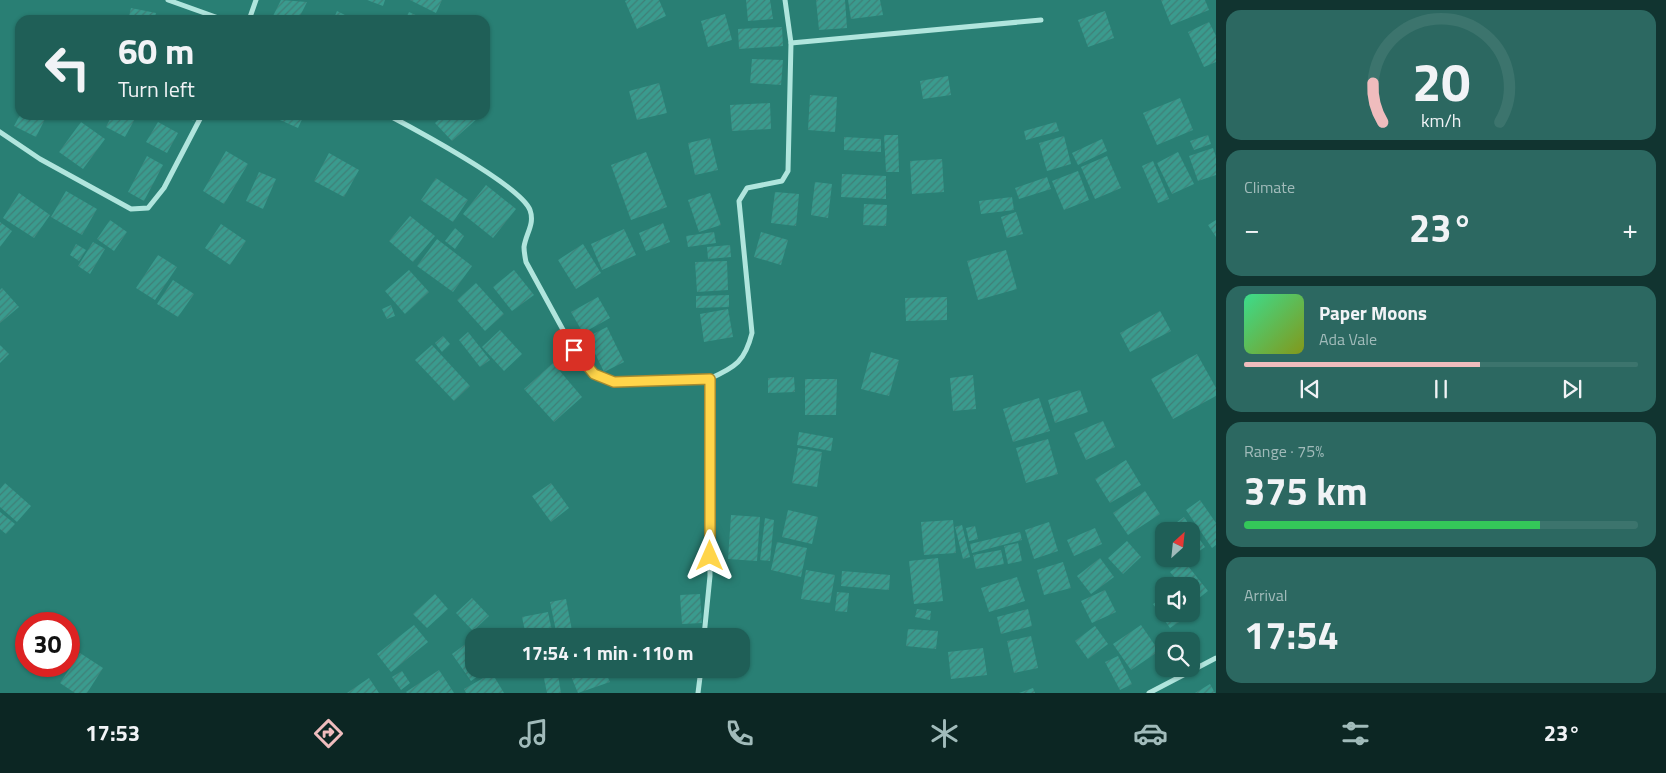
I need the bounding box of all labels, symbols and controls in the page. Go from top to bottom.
text: 60 m [118,24,194,78]
icon: left [35,35,100,100]
text: 20 [1412,42,1470,121]
text: Turn left [118,72,195,106]
text: km/h [1421,107,1461,134]
text: Climate [1244,175,1295,199]
text: 23° [1409,199,1473,257]
text: − [1244,207,1260,250]
text: + [1622,207,1638,250]
text: Paper Moons [1319,298,1427,327]
text: Ada Vale [1319,327,1377,351]
pin [553,329,595,371]
icon: arrive [560,336,588,364]
icon: previous [1296,375,1324,403]
icon: pause [1427,375,1455,403]
icon: next [1558,375,1586,403]
text: Range · 75% [1244,439,1324,463]
text: 375 km [1244,462,1368,520]
north arrow [1155,522,1200,568]
map controls [1155,522,1200,677]
position arrow [683,529,735,581]
button: sound [1155,577,1200,622]
text: Arrival [1244,583,1287,607]
text: 17:54 [1244,606,1339,664]
speed limit sign: 30 [15,612,80,677]
button: search [1155,632,1200,677]
text: 17:54 · 1 min · 110 m [521,638,694,667]
text: 17:53 [85,716,140,750]
icon: directions [311,716,346,751]
icon: music [516,716,551,751]
icon: phone [722,716,757,751]
icon: climate [927,716,962,751]
icon: car [1133,716,1168,751]
icon: filters [1338,716,1373,751]
text: 23° [1544,716,1581,750]

